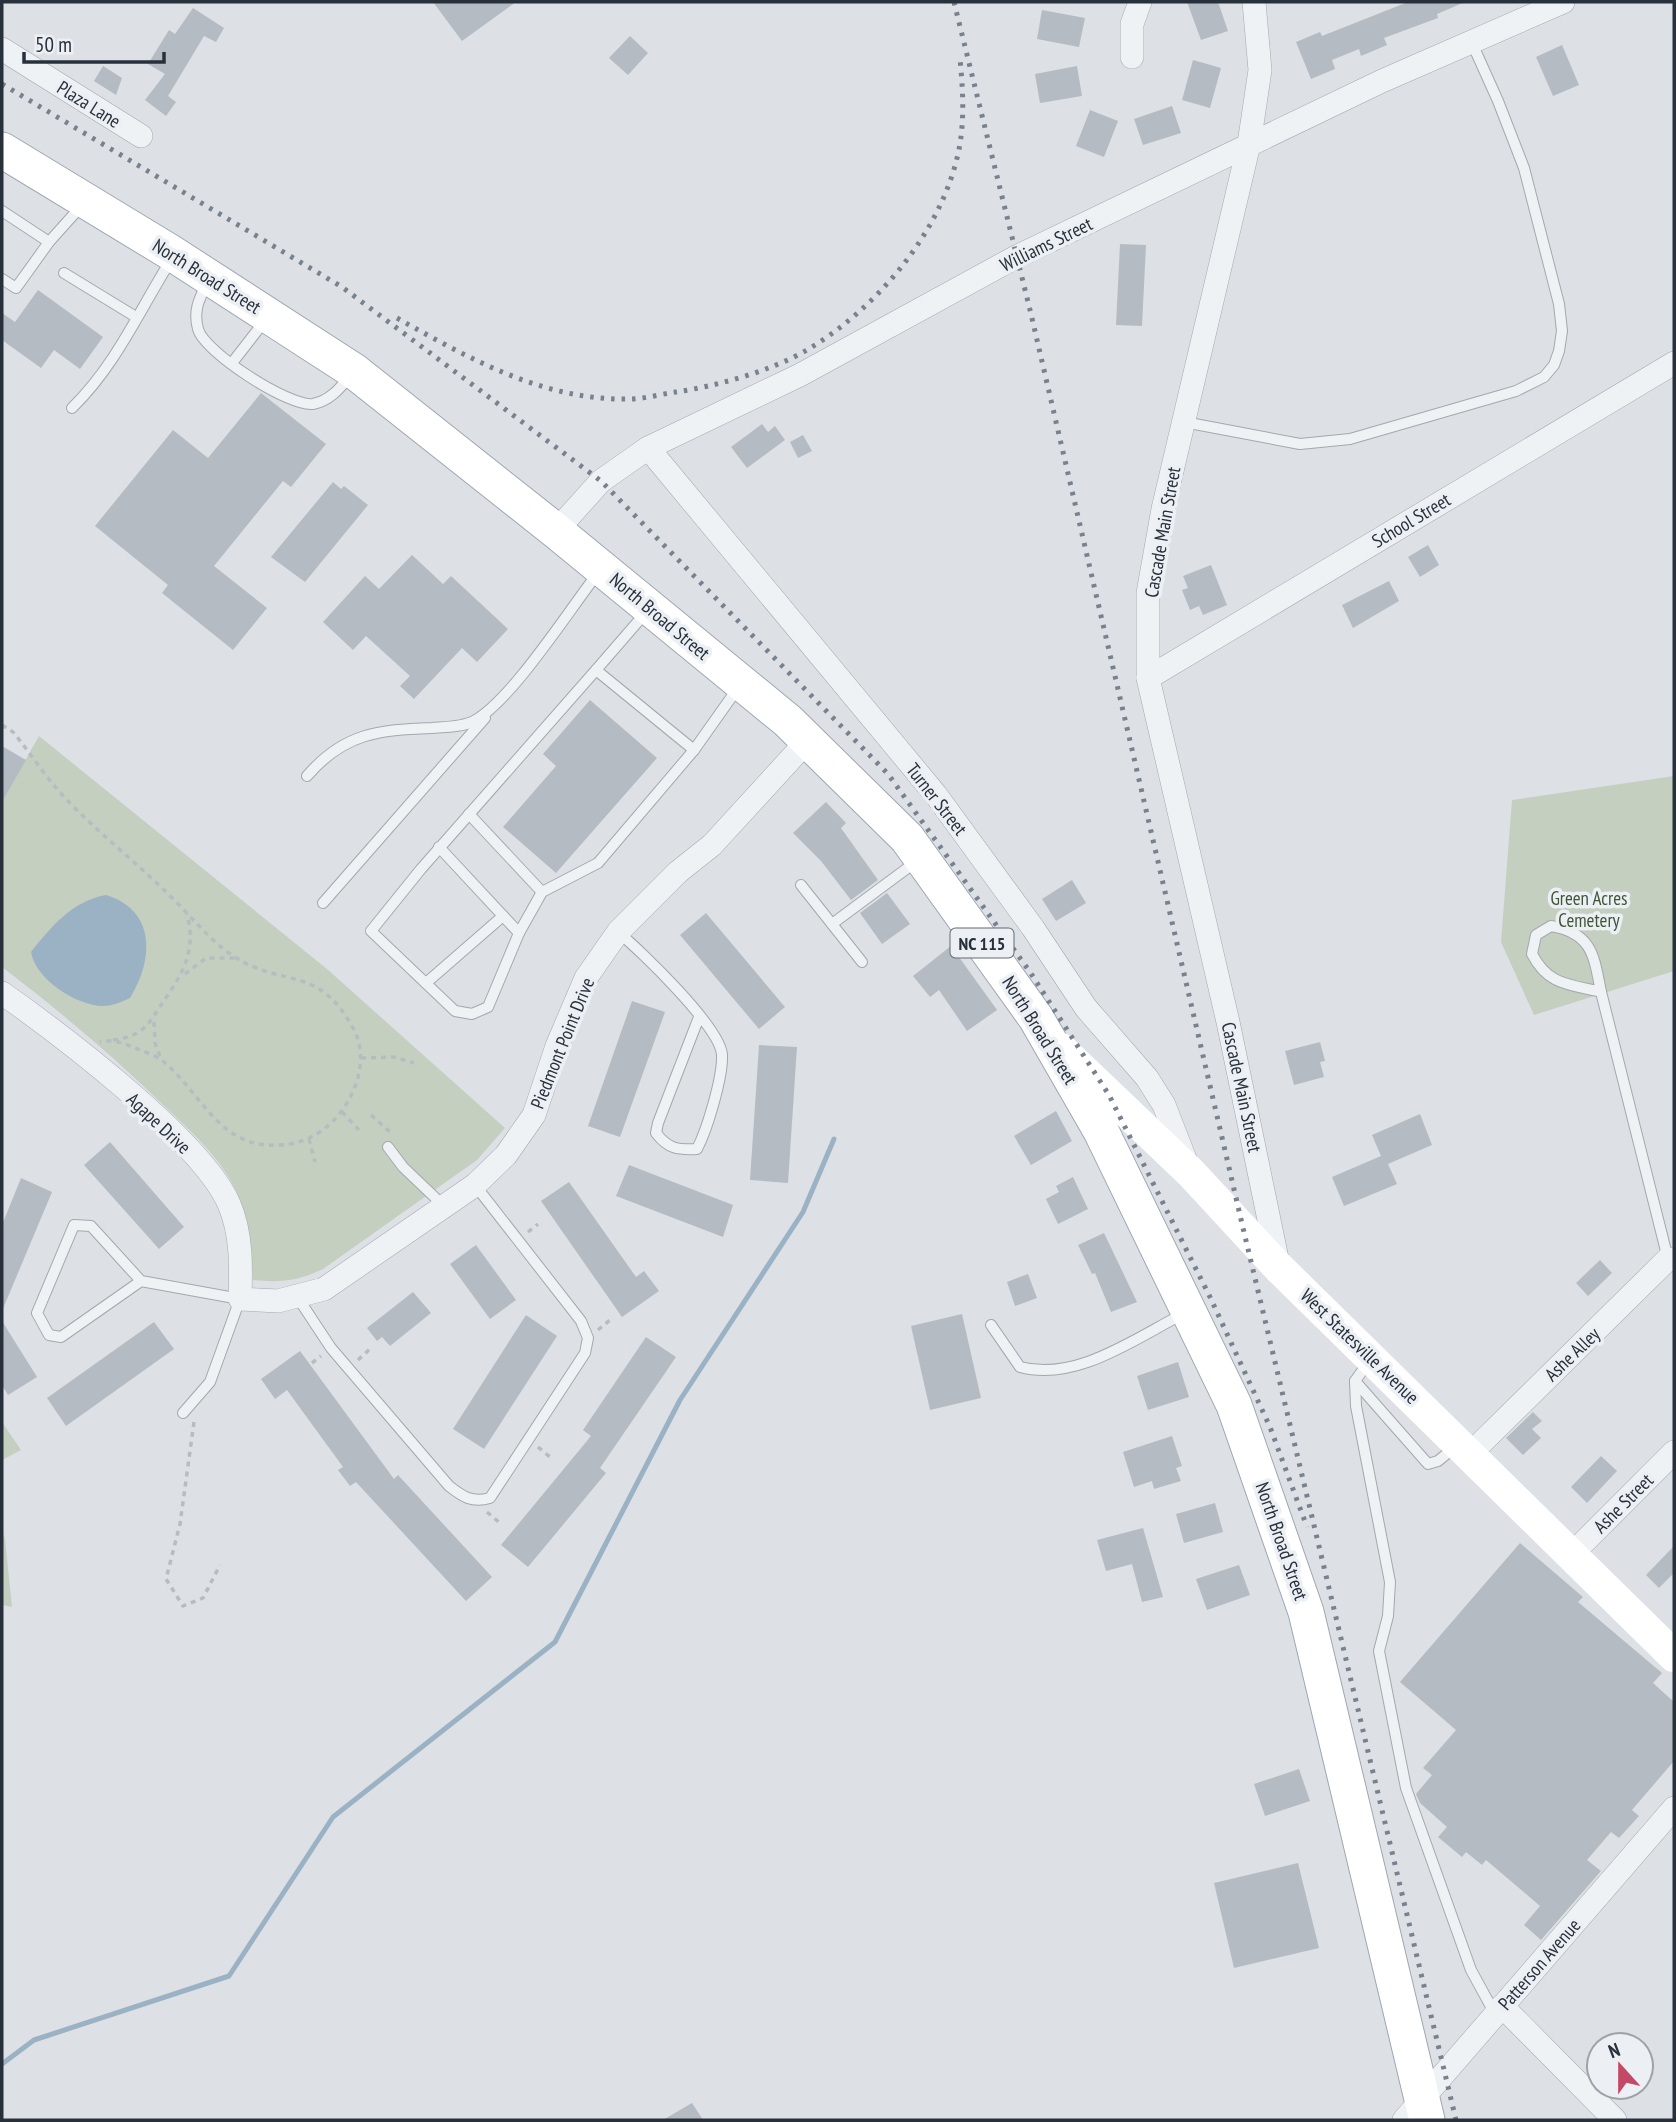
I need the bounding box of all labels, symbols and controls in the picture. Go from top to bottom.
scale bar [24,21,164,65]
text: 50 m [35,31,72,58]
street label: Plaza Lane [53,75,125,133]
street label: Williams Street [996,211,1097,277]
street label: North Broad Street [148,233,266,319]
street label: Cascade Main Street [1139,464,1185,599]
street label: School Street [1367,487,1455,553]
street label: North Broad Street [605,567,716,665]
street label: Turner Street [901,758,973,841]
park label: Green Acres Cemetery [1551,886,1627,932]
road number: NC 115 [950,928,1014,958]
street label: North Broad Street [997,971,1083,1089]
street label: Piedmont Point Drive [525,974,599,1112]
street label: Cascade Main Street [1216,1020,1268,1155]
street label: Agape Drive [122,1087,196,1159]
street label: West Statesville Avenue [1296,1283,1424,1409]
street label: Ashe Alley [1539,1321,1605,1386]
street label: Ashe Street [1588,1467,1659,1538]
street label: North Broad Street [1251,1479,1314,1604]
street label: Patterson Avenue [1493,1913,1585,2015]
north arrow [1585,2031,1655,2101]
text: N [1605,2037,1623,2063]

